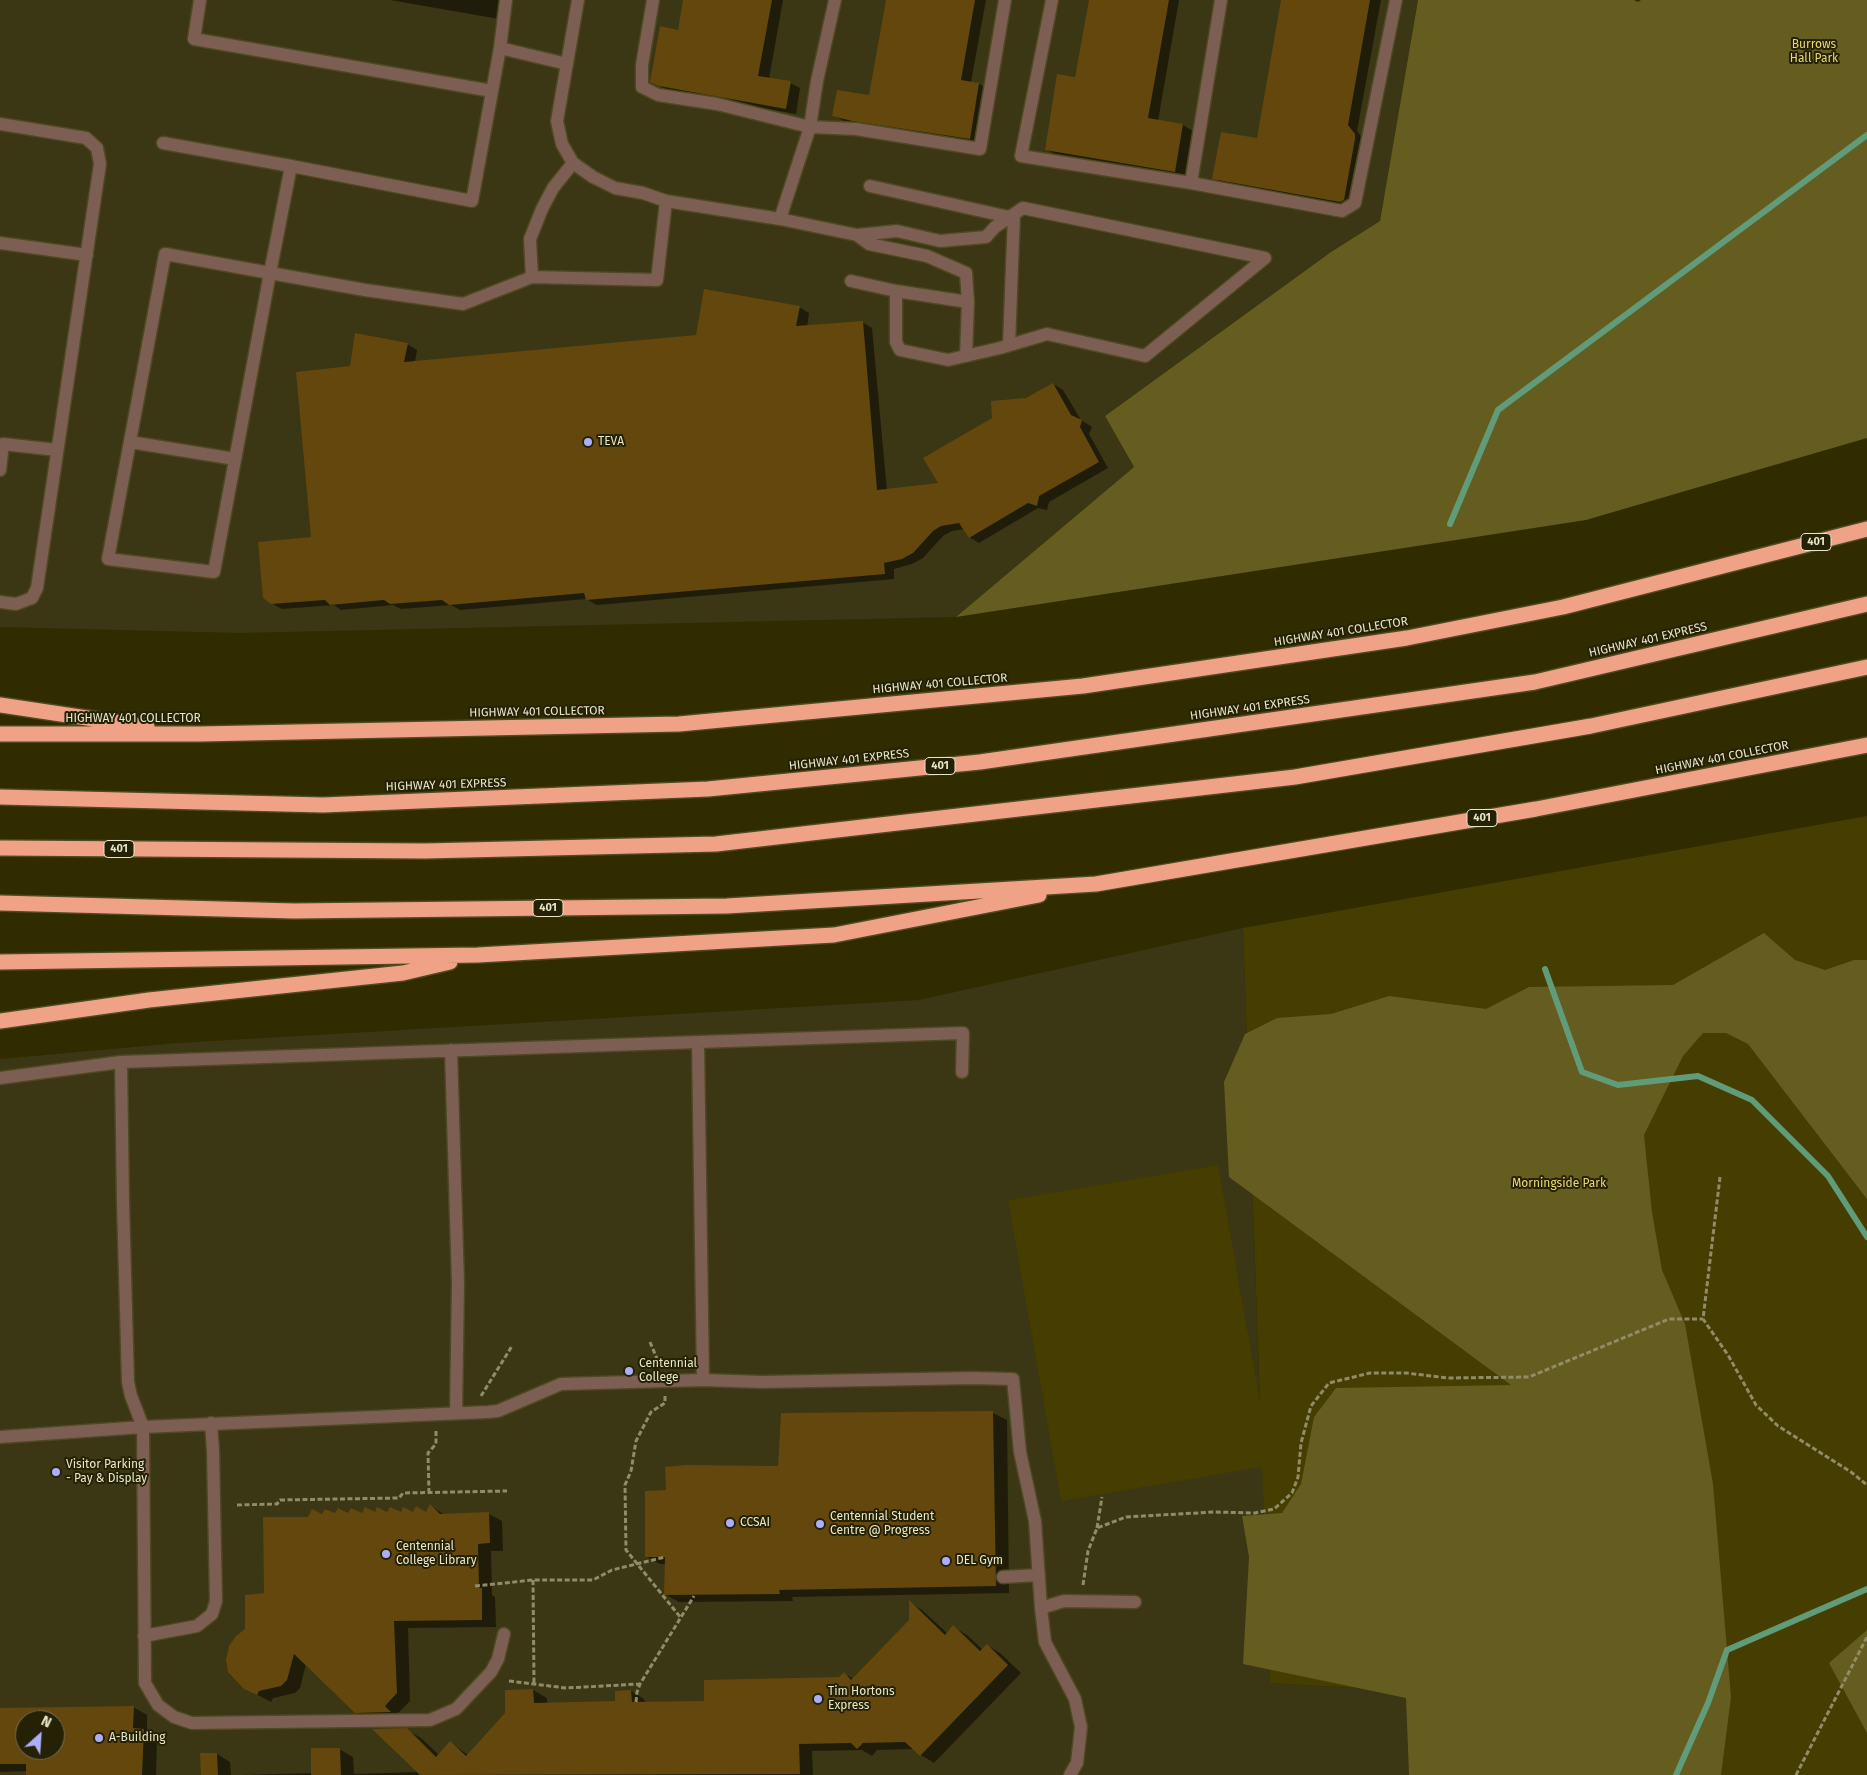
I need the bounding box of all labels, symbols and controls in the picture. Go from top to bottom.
park label: Burrows Hall Park [1790,38,1838,66]
place label: TEVA [598,435,624,449]
marker: TEVA [582,436,594,448]
road number: 401 [1801,534,1831,550]
street label: HIGHWAY 401 COLLECTOR [1273,614,1409,650]
street label: HIGHWAY 401 EXPRESS [1587,619,1709,661]
street label: HIGHWAY 401 COLLECTOR [872,671,1008,697]
street label: HIGHWAY 401 EXPRESS [1189,692,1311,724]
street label: HIGHWAY 401 COLLECTOR [469,704,605,720]
street label: HIGHWAY 401 COLLECTOR [65,712,201,726]
street label: HIGHWAY 401 COLLECTOR [1654,738,1790,778]
street label: HIGHWAY 401 EXPRESS [788,747,910,773]
road number: 401 [925,758,955,774]
street label: HIGHWAY 401 EXPRESS [385,776,507,794]
road number: 401 [1467,810,1497,826]
road number: 401 [104,841,134,858]
road number: 401 [533,900,563,916]
park label: Morningside Park [1512,1177,1606,1191]
place label: Centennial College [639,1357,697,1385]
marker: Centennial College [623,1365,635,1377]
place label: Visitor Parking - Pay & Display [66,1458,147,1486]
marker: Visitor Parking - Pay & Display [50,1466,62,1478]
place label: Centennial Student Centre @ Progress [830,1510,934,1538]
place label: CCSAI [740,1516,770,1530]
marker: CCSAI [724,1517,736,1529]
marker: Centennial Student Centre @ Progress [814,1518,826,1530]
place label: Centennial College Library [396,1540,477,1568]
marker: Centennial College Library [380,1548,392,1560]
place label: DEL Gym [956,1554,1003,1568]
marker: DEL Gym [940,1555,952,1567]
place label: Tim Hortons Express [828,1685,895,1713]
marker: Tim Hortons Express [812,1693,824,1705]
north arrow [15,1710,65,1760]
text: N [38,1712,54,1732]
place label: A-Building [109,1731,166,1745]
marker: A-Building [93,1732,105,1744]

